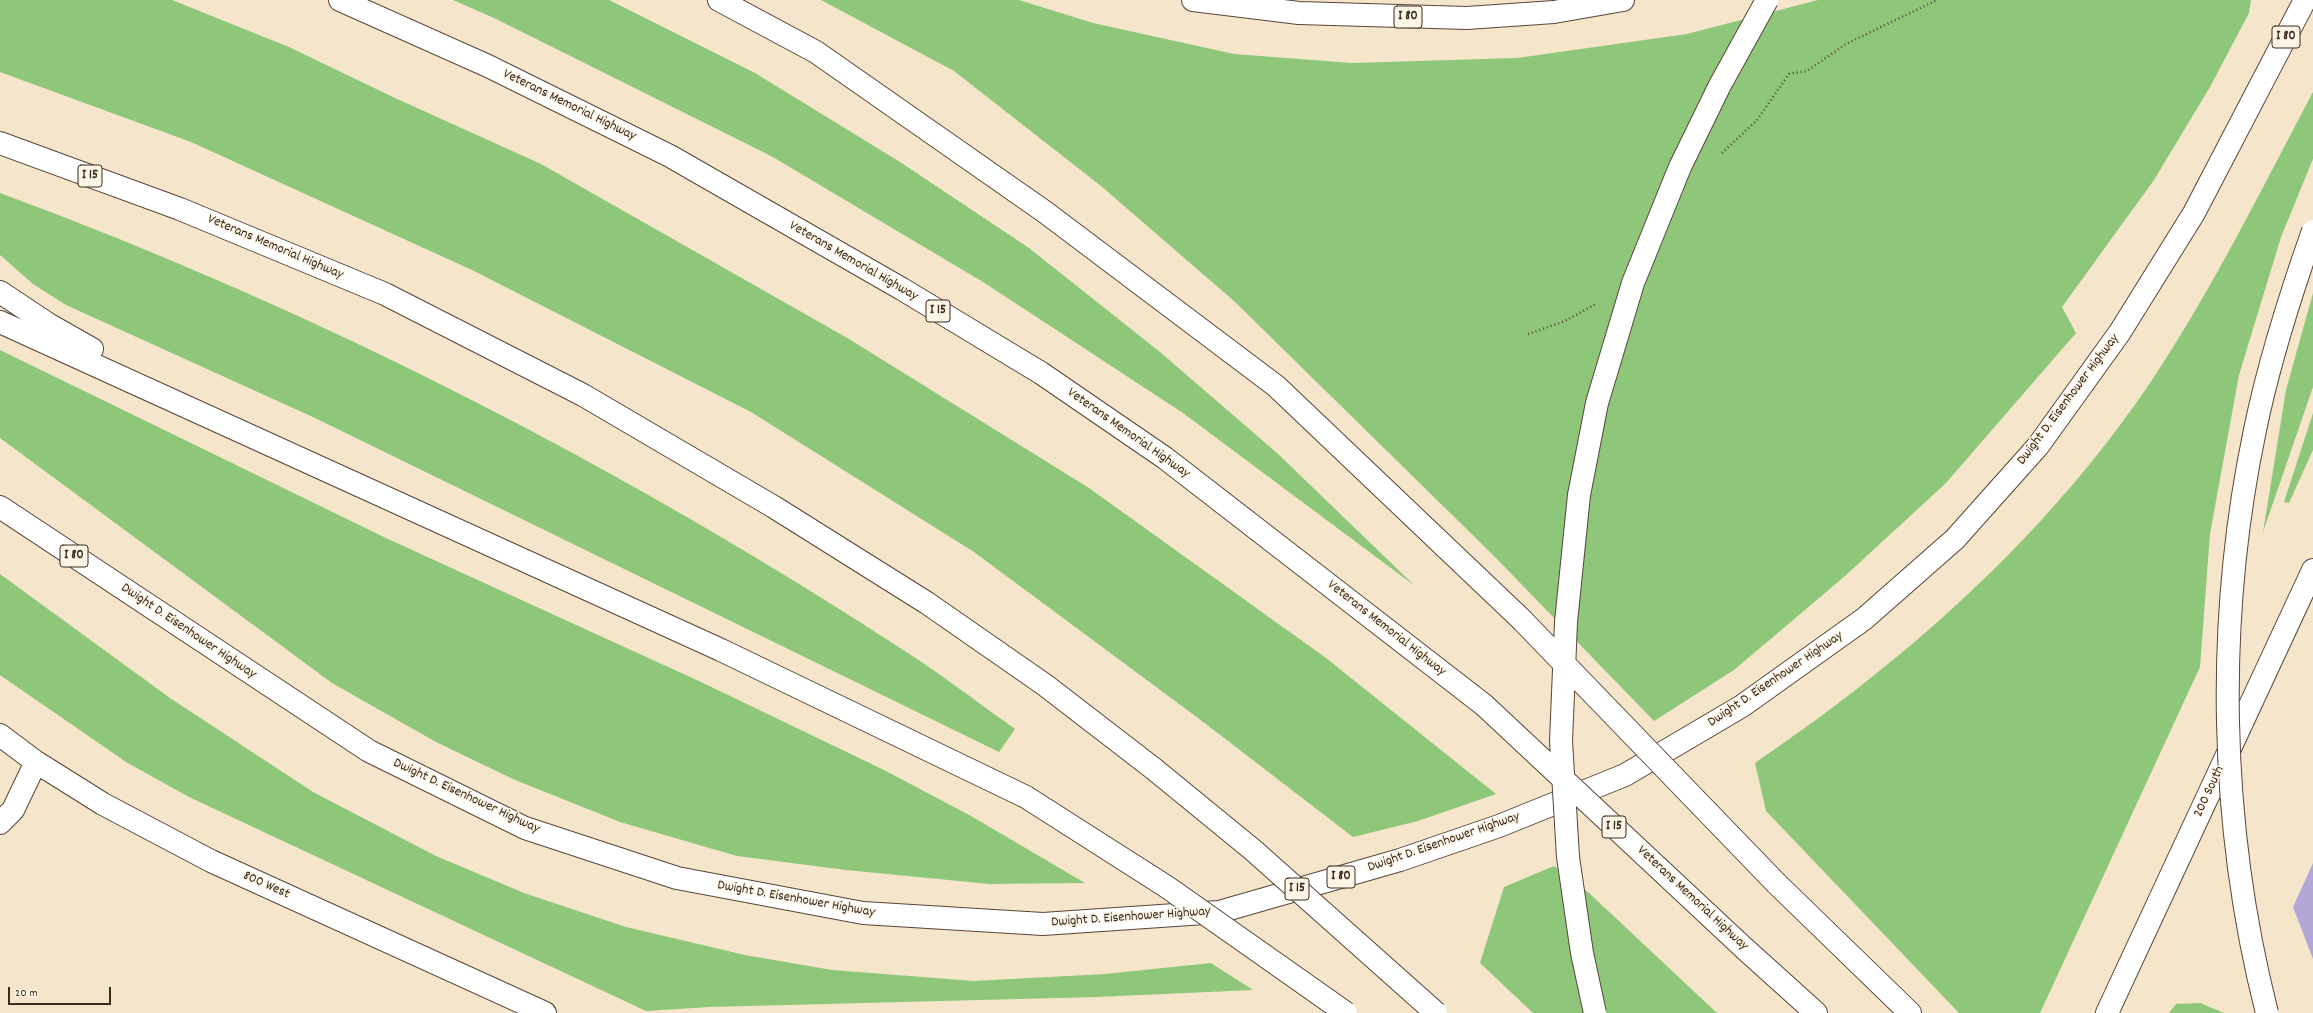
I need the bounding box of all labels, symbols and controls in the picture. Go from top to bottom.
road number: I 80 [1394,6,1422,28]
road number: I 80 [2272,26,2300,48]
street label: Veterans Memorial Highway [500,66,638,146]
road number: I 15 [78,165,102,187]
street label: Veterans Memorial Highway [204,212,346,284]
street label: Veterans Memorial Highway [786,218,920,306]
road number: I 15 [926,300,950,322]
street label: Dwight D. Eisenhower Highway [2014,331,2124,469]
street label: Veterans Memorial Highway [1063,385,1193,483]
road number: I 80 [60,545,88,567]
street label: Veterans Memorial Highway [1323,577,1449,681]
street label: Dwight D. Eisenhower Highway [117,580,259,684]
street label: Dwight D. Eisenhower Highway [1705,628,1847,732]
street label: Dwight D. Eisenhower Highway [390,756,542,838]
street label: 200 South [2191,764,2229,820]
street label: Dwight D. Eisenhower Highway [1366,809,1522,877]
road number: I 15 [1602,816,1626,838]
street label: Veterans Memorial Highway [1633,843,1751,955]
road number: I 80 [1327,866,1355,888]
street label: 800 West [240,868,292,904]
street label: Dwight D. Eisenhower Highway [716,878,876,922]
road number: I 15 [1285,878,1309,900]
street label: Dwight D. Eisenhower Highway [1051,904,1211,932]
scale bar [10,979,113,1005]
text: 20 m [15,985,38,1002]

